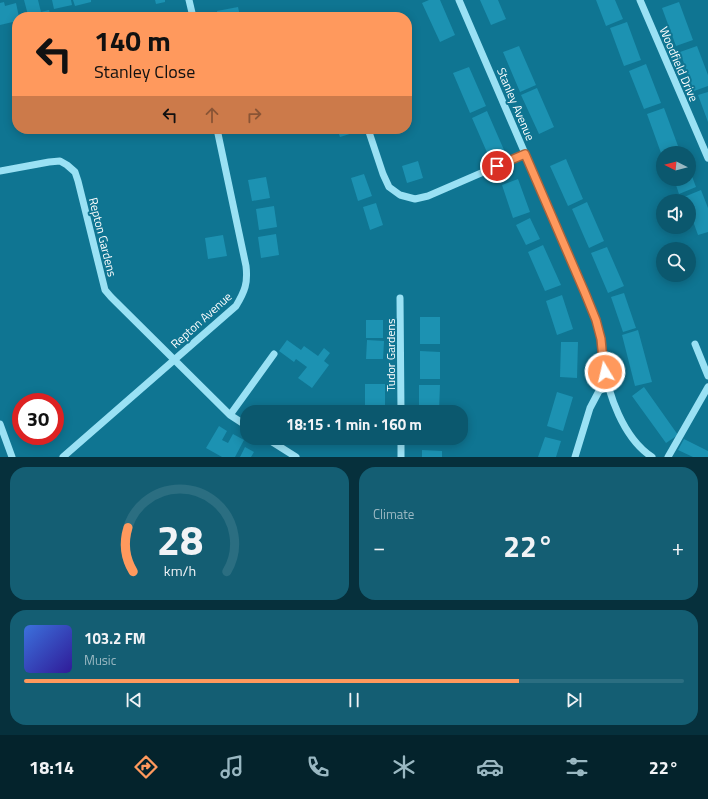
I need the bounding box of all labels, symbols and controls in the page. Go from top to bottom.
text: 140 m [94,19,171,62]
street label: Woodfield Drive [655,23,703,105]
icon: left [28,28,80,80]
text: Stanley Close [94,58,195,85]
street label: Stanley Avenue [492,64,540,144]
icon: left [159,104,181,126]
icon: ahead [201,104,223,126]
icon: right [243,104,265,126]
north arrow [656,146,696,186]
map controls [656,146,696,282]
pin [480,149,514,183]
icon: arrive [486,155,508,177]
button: sound [656,194,696,234]
street label: Repton Gardens [84,195,122,279]
button: search [656,242,696,282]
street label: Repton Avenue [166,287,236,353]
street label: Tudor Gardens [381,318,400,391]
position arrow [584,351,626,393]
speed limit sign: 30 [12,393,64,445]
text: 18:15 · 1 min · 160 m [286,413,422,436]
text: Climate [373,504,414,524]
text: 28 [156,507,203,570]
text: 22° [503,523,554,569]
text: − [373,530,385,564]
text: + [672,530,684,564]
text: km/h [163,559,196,581]
text: 103.2 FM [84,627,146,650]
text: Music [84,650,116,670]
icon: previous [123,689,145,711]
icon: pause [343,689,365,711]
icon: next [563,689,585,711]
icon: directions [132,753,160,781]
icon: music [218,753,246,781]
icon: phone [304,753,332,781]
icon: climate [390,753,418,781]
icon: car [476,753,504,781]
icon: filters [563,753,591,781]
text: 18:14 [29,754,74,781]
text: 22° [649,754,679,781]

